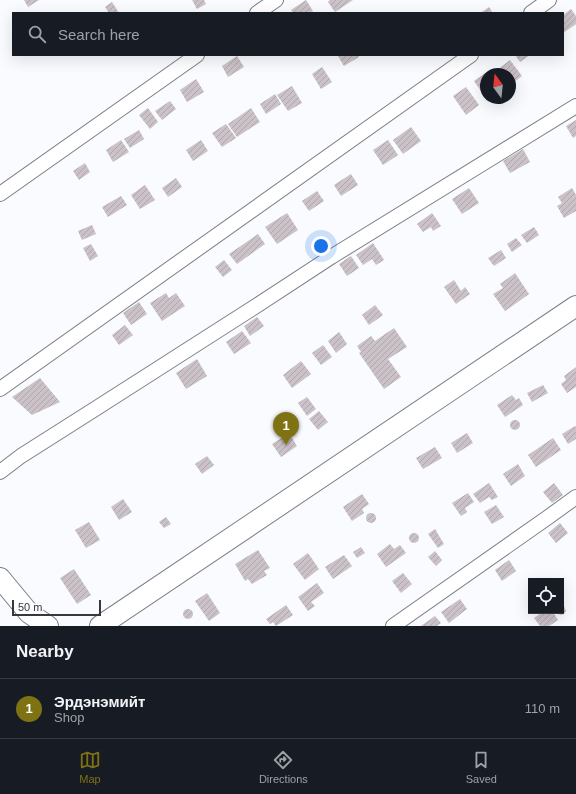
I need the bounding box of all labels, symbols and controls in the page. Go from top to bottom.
search box [12,12,564,56]
icon: search [26,23,48,45]
text: Search here [58,26,140,43]
north arrow [480,68,516,104]
your location [311,236,331,256]
pin: 1 [273,412,299,445]
map controls [528,578,564,614]
button: locate [528,578,564,614]
scale bar [12,598,101,617]
text: 50 m [18,601,42,613]
text: Nearby [16,642,74,661]
text: Эрдэнэмийт [54,693,145,710]
text: 1 [25,701,33,716]
text: 110 m [525,701,560,716]
text: Shop [54,710,84,725]
tab: Map [79,749,101,785]
tab: Directions [259,749,308,785]
tab: Saved [466,749,497,785]

